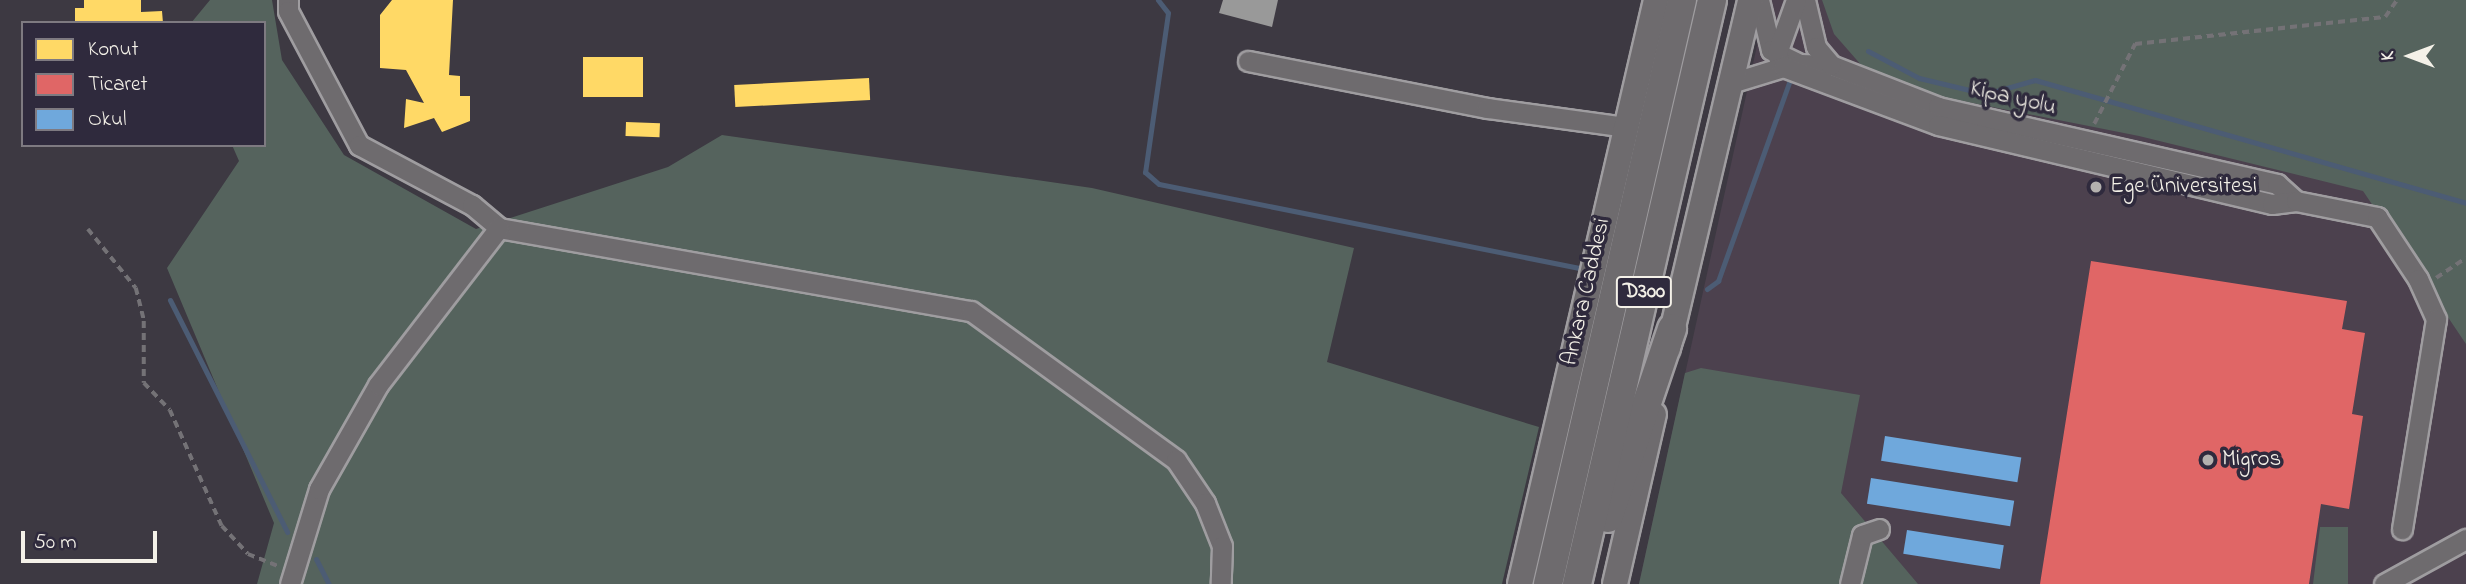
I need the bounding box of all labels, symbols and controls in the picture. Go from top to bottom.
legend [21,21,266,147]
north arrow [2375,21,2445,91]
text: Konut [88,35,138,65]
text: K [2375,51,2402,61]
text: Ticaret [88,70,147,100]
street label: Kipa yolu [1967,76,2059,122]
text: Okul [88,105,126,135]
place label: Ege Üniversitesi [2110,173,2257,201]
marker: Ege Üniversitesi [2088,179,2104,195]
street label: Ankara Caddesi [1557,216,1617,368]
road number: D300 [1614,274,1674,310]
place label: Migros [2222,446,2281,474]
marker: Migros [2200,452,2216,468]
scale bar [24,518,161,562]
text: 50 m [34,528,77,558]

